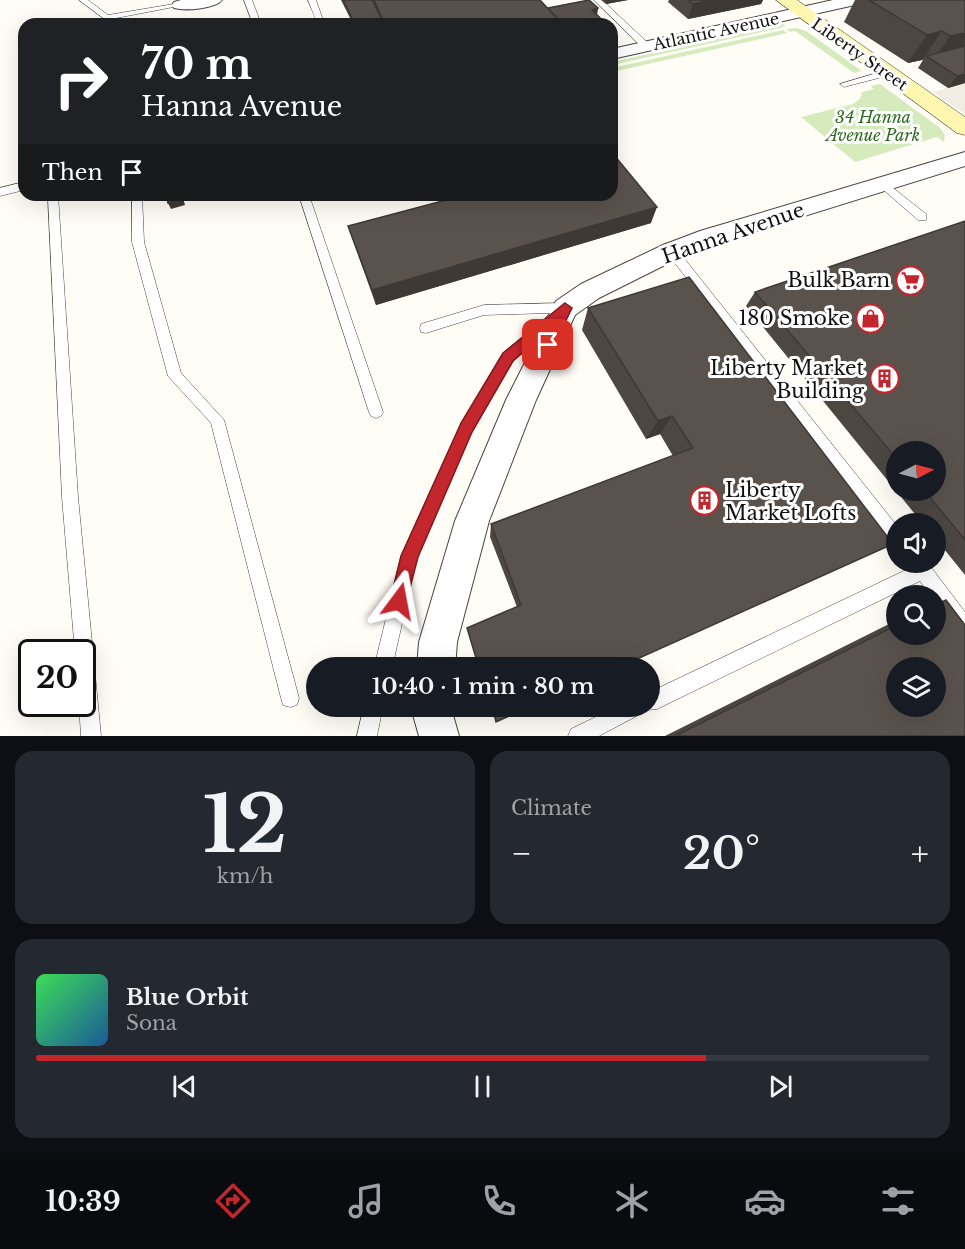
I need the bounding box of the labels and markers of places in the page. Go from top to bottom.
supermarket icon: Bulk Barn [895,264,927,296]
place label: Bulk Barn [787,268,890,292]
shop icon: 180 Smoke [855,302,887,334]
place label: 180 Smoke [738,306,850,330]
pin [522,319,573,370]
place label: Liberty Market Building [710,356,865,403]
building icon: Liberty Market Building [869,363,901,395]
place label: Liberty Market Lofts [725,478,856,525]
building icon: Liberty Market Lofts [688,485,720,517]

